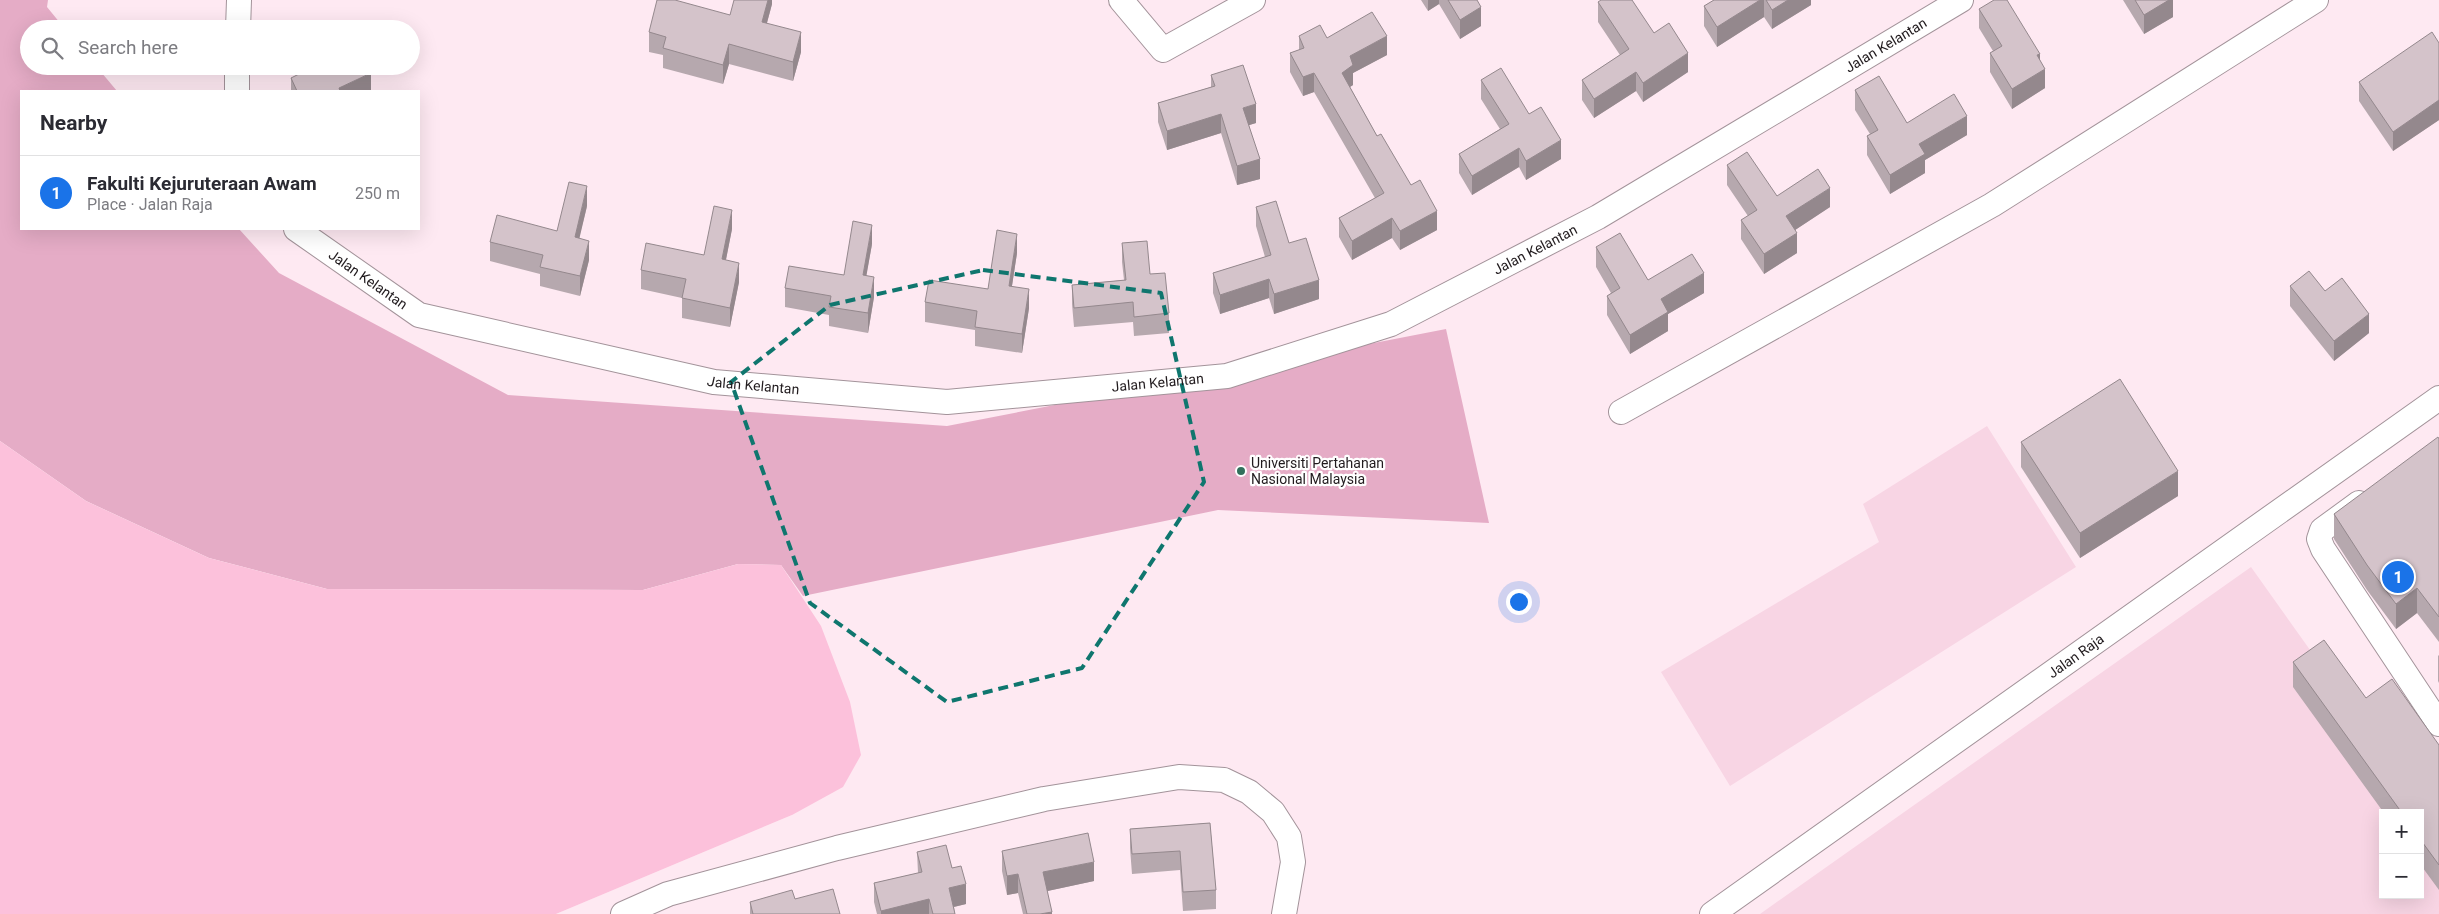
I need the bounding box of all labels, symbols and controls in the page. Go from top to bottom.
street label: Jalan Kelantan [1842,14,1930,76]
search box [20,20,420,75]
icon: search [38,34,66,62]
text: Search here [78,36,178,59]
text: Nearby [40,111,107,135]
text: Fakulti Kejuruteraan Awam [87,172,317,195]
text: 1 [51,184,61,203]
text: 250 m [355,184,400,203]
text: Place · Jalan Raja [87,195,213,214]
street label: Jalan Kelantan [1490,221,1580,278]
street label: Jalan Kelantan [326,246,411,312]
street label: Jalan Kelantan [1111,370,1204,395]
street label: Jalan Kelantan [706,373,800,397]
place label: Universiti Pertahanan Nasional Malaysia [1251,455,1384,487]
marker: Universiti Pertahanan Nasional Malaysia [1235,465,1247,477]
pin: 1 [2382,558,2414,596]
your location [1506,589,1532,615]
street label: Jalan Raja [2045,631,2107,681]
map controls [2379,809,2424,899]
button: + [2379,809,2424,854]
button: − [2379,854,2424,899]

